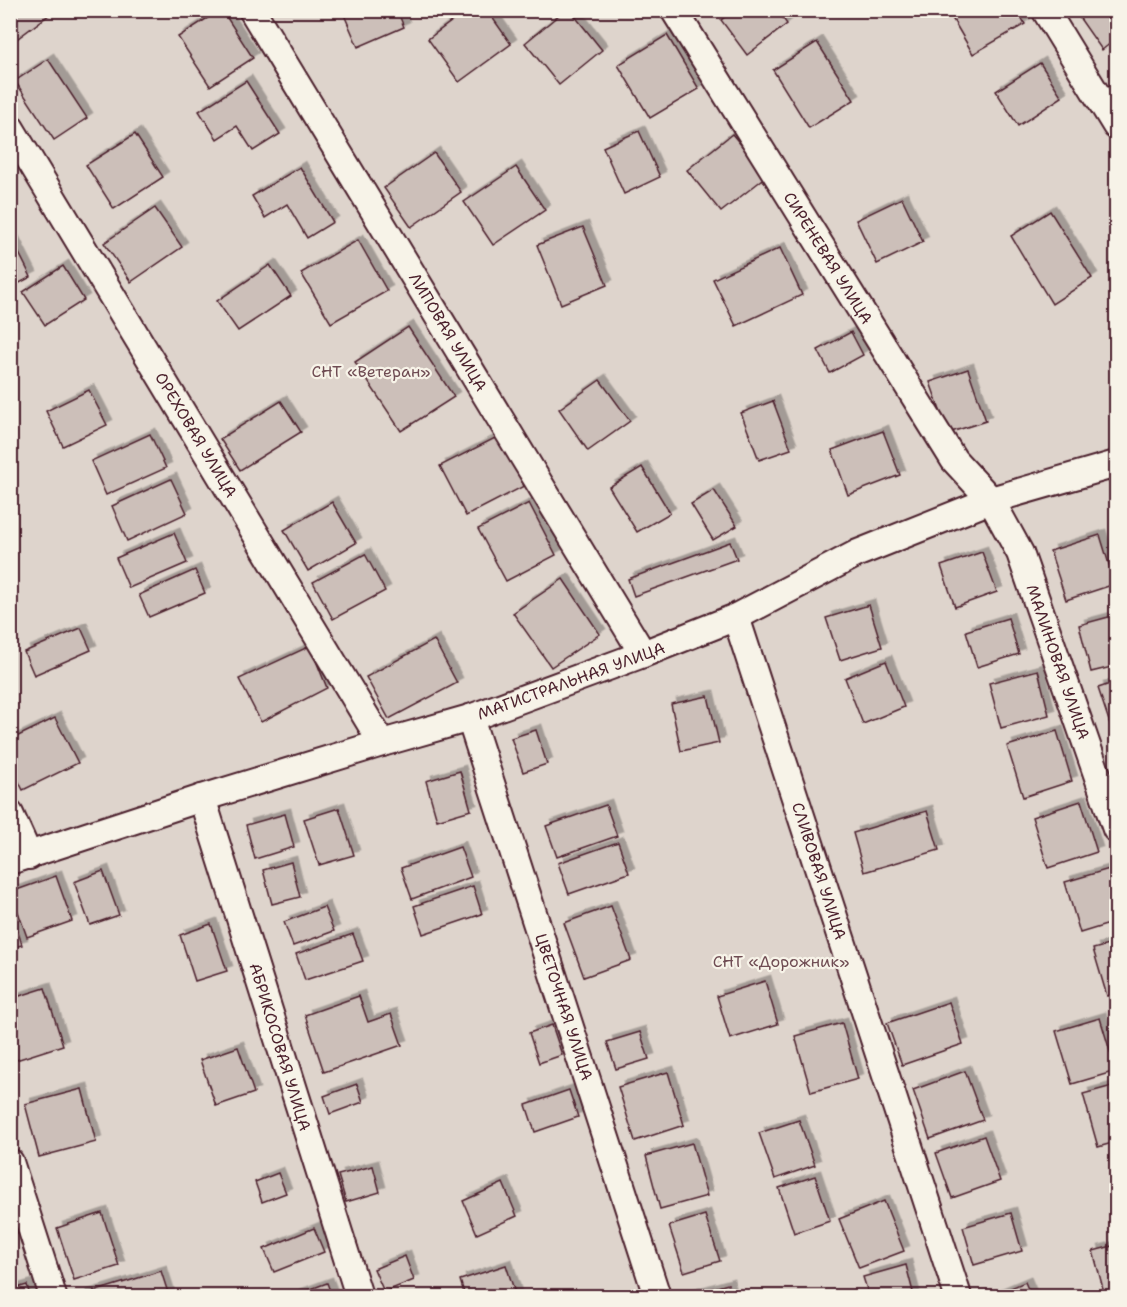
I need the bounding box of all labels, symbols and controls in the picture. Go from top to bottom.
street label: СИРЕНЕВАЯ УЛИЦА [779,188,877,328]
street label: ЛИПОВАЯ УЛИЦА [404,269,492,395]
park label: СНТ «Ветеран» [312,361,430,382]
street label: ОРЕХОВАЯ УЛИЦА [150,368,242,502]
street label: МАЛИНОВАЯ УЛИЦА [1022,582,1094,742]
street label: МАГИСТРАЛЬНАЯ УЛИЦА [474,637,668,725]
street label: СЛИВОВАЯ УЛИЦА [787,800,851,942]
street label: ЦВЕТОЧНАЯ УЛИЦА [530,931,598,1083]
park label: СНТ «Дорожник» [713,951,849,972]
street label: АБРИКОСОВАЯ УЛИЦА [244,960,316,1134]

